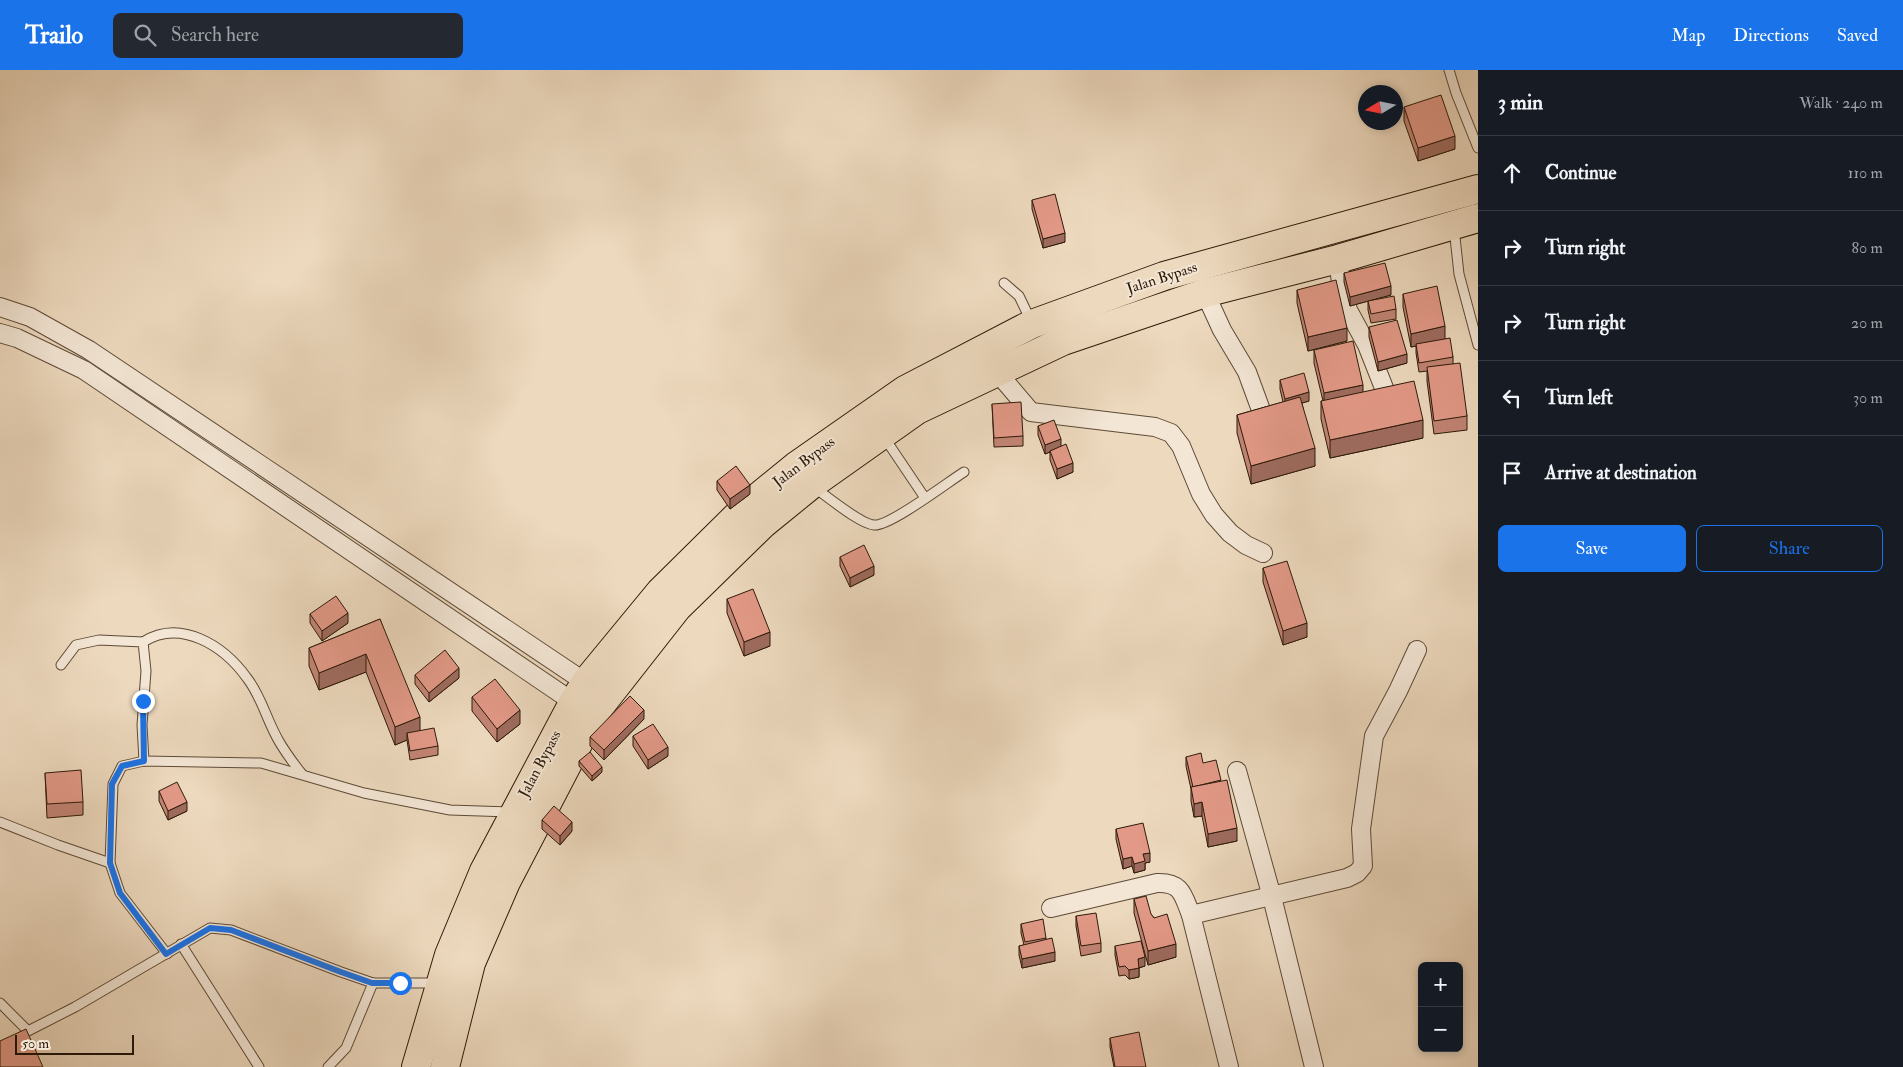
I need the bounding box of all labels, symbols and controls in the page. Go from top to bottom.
search box [113,13,463,58]
text: Trailo [25,20,83,51]
icon: search [131,21,159,49]
text: Search here [171,23,259,47]
text: Map [1672,24,1705,47]
text: Directions [1733,24,1809,47]
text: Saved [1837,24,1878,47]
north arrow [1358,85,1403,130]
text: 3 min [1498,89,1543,116]
text: Walk · 240 m [1799,93,1883,113]
icon: ahead [1498,159,1526,187]
text: Continue [1545,161,1616,185]
text: 110 m [1848,163,1883,183]
icon: right [1498,234,1526,262]
text: Turn right [1545,236,1625,260]
text: 80 m [1852,238,1883,258]
street label: Jalan Bypass [1123,258,1200,300]
icon: right [1498,309,1526,337]
text: Turn right [1545,311,1625,335]
text: 20 m [1851,313,1883,333]
icon: left [1498,384,1526,412]
text: Turn left [1545,386,1613,410]
text: 30 m [1853,388,1883,408]
street label: Jalan Bypass [768,432,840,493]
icon: arrive [1498,459,1526,487]
text: Arrive at destination [1545,461,1697,485]
button: Save [1498,525,1686,572]
button: Share [1696,525,1883,572]
route end [132,690,155,713]
street label: Jalan Bypass [514,727,566,802]
map controls [1418,962,1463,1052]
button: + [1418,962,1463,1007]
route start [389,972,412,995]
button: − [1418,1007,1463,1052]
scale bar [15,1032,134,1055]
text: 50 m [22,1035,49,1052]

